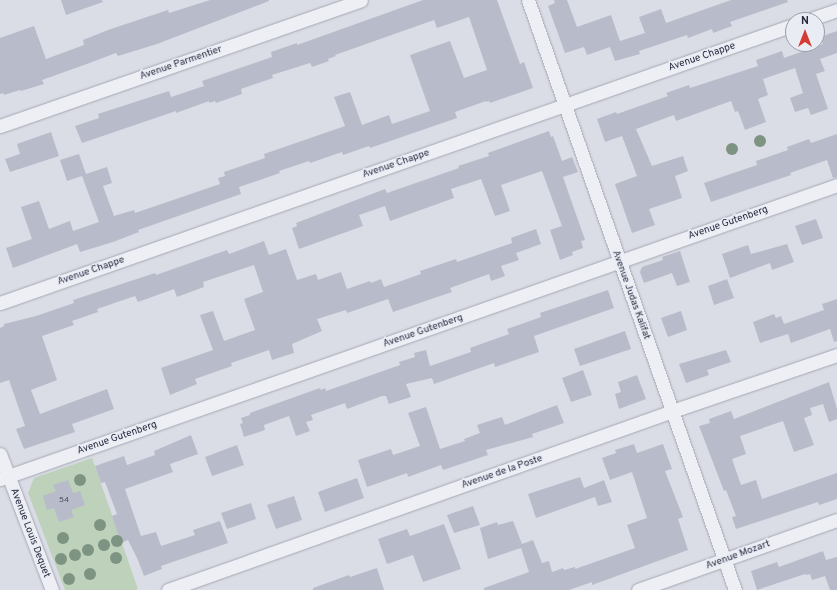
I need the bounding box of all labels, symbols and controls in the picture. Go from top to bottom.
north arrow [785,12,825,52]
text: N [801,14,809,28]
street label: Avenue Chappe [667,40,737,74]
street label: Avenue Parmentier [138,43,224,83]
street label: Avenue Chappe [361,147,431,181]
street label: Avenue Gutenberg [687,204,769,242]
street label: Avenue Judas Kalifat [609,249,653,341]
street label: Avenue Chappe [56,254,126,288]
street label: Avenue Gutenberg [382,312,464,350]
street label: Avenue Gutenberg [76,419,158,457]
street label: Avenue de la Poste [460,453,544,491]
street label: Avenue Louis Dequet [7,487,53,579]
house number: 54 [59,496,69,506]
street label: Avenue Mozart [704,538,772,572]

